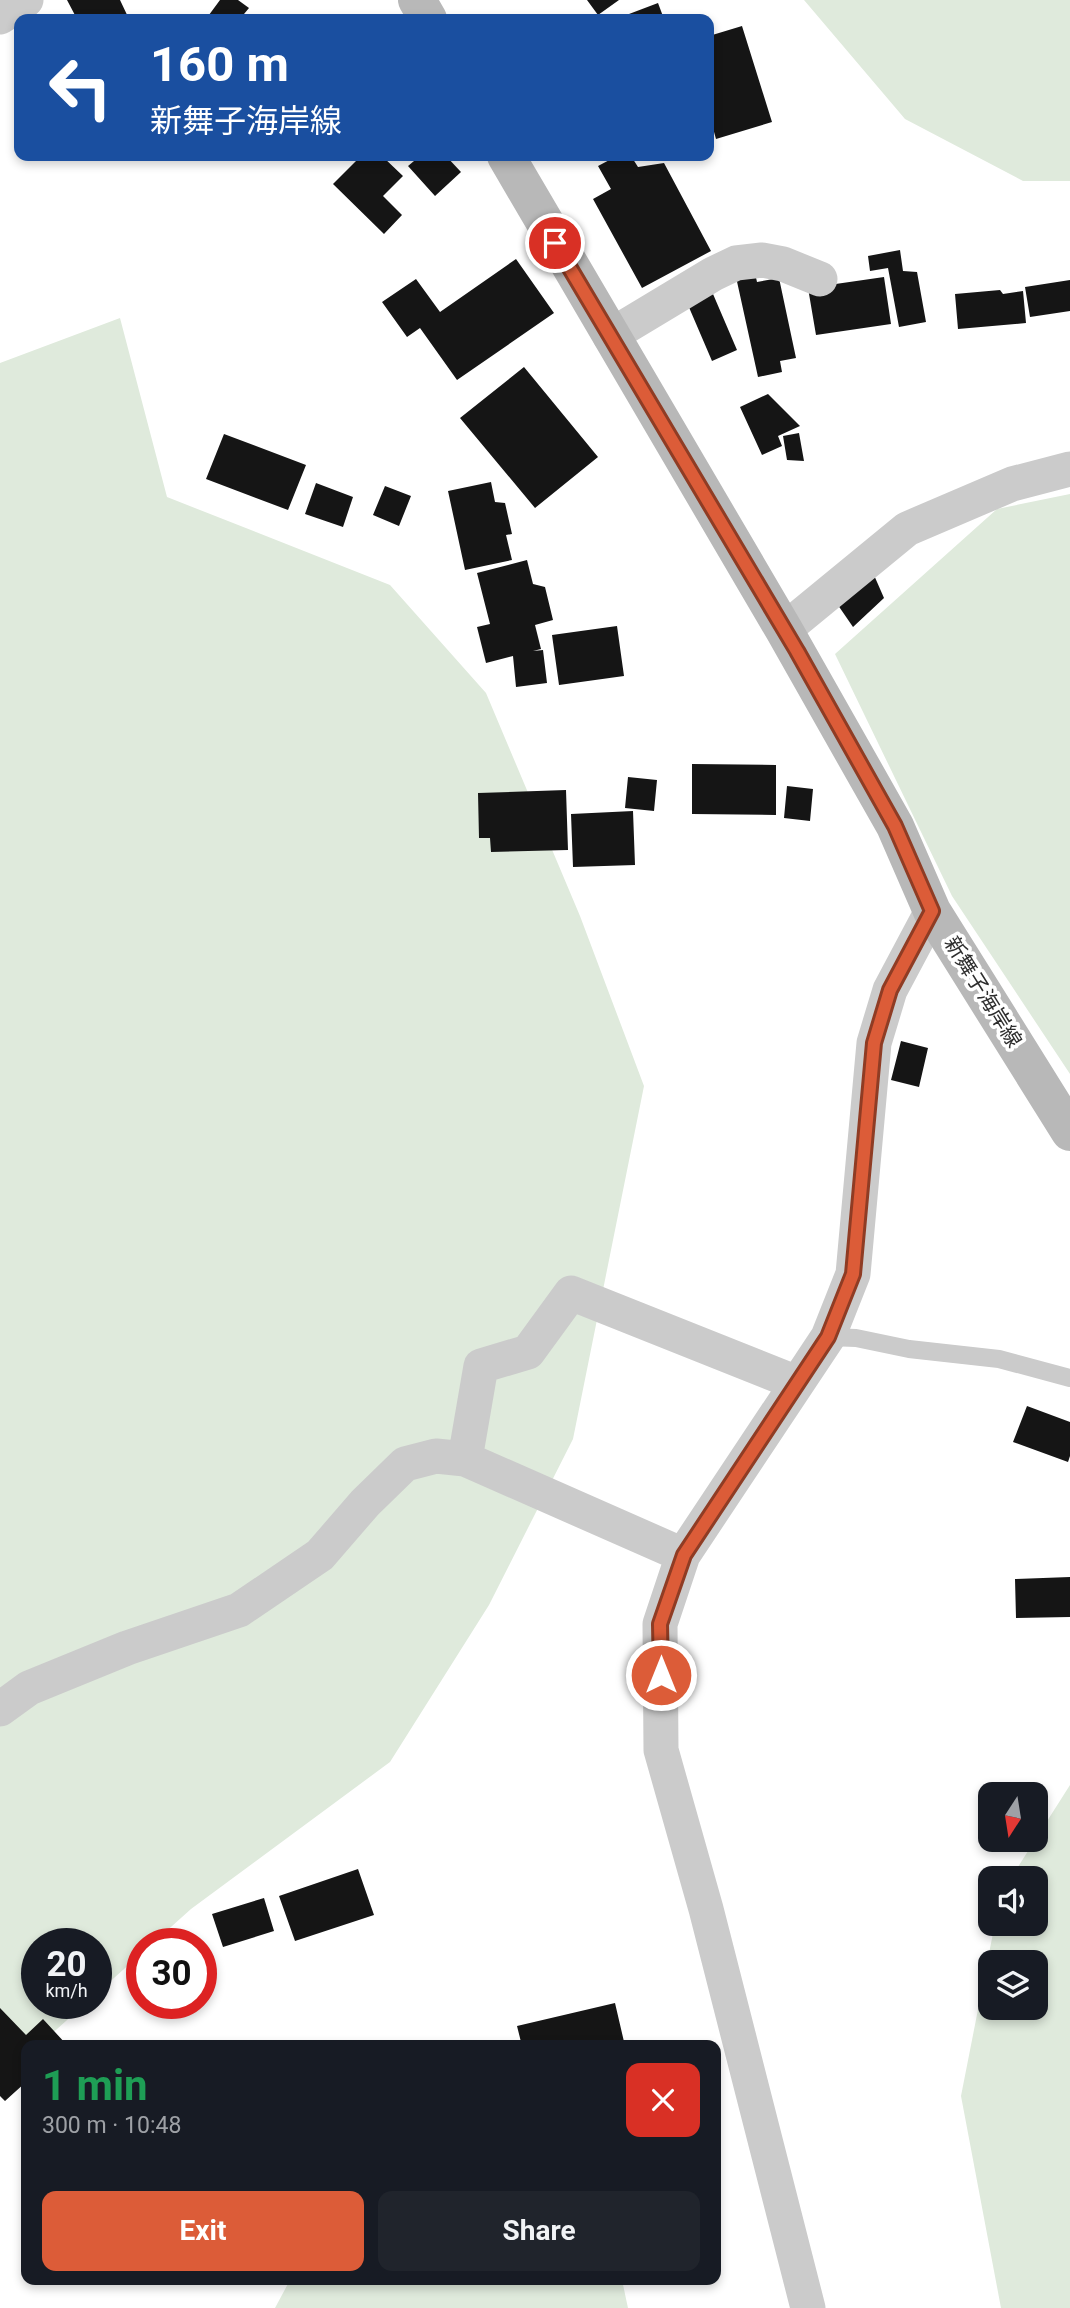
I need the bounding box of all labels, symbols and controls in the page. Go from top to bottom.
text: 160 m [150,36,289,93]
icon: left [35,42,126,133]
text: 新舞子海岸線 [150,102,342,140]
pin [525,213,585,273]
icon: arrive [536,224,574,262]
street label: 新舞子海岸線 [939,932,1027,1052]
position arrow [624,1638,698,1712]
north arrow [978,1782,1048,1852]
map controls [978,1782,1048,2020]
button: sound [978,1866,1048,1936]
speed limit sign: 30 [126,1928,217,2019]
text: 20 [46,1944,87,1985]
button: layers [978,1950,1048,2020]
text: km/h [45,1980,88,2001]
text: 1 min [42,2061,148,2110]
button: close [626,2063,700,2137]
text: 300 m · 10:48 [42,2112,181,2139]
button: Exit [42,2191,364,2271]
button: Share [378,2191,700,2271]

